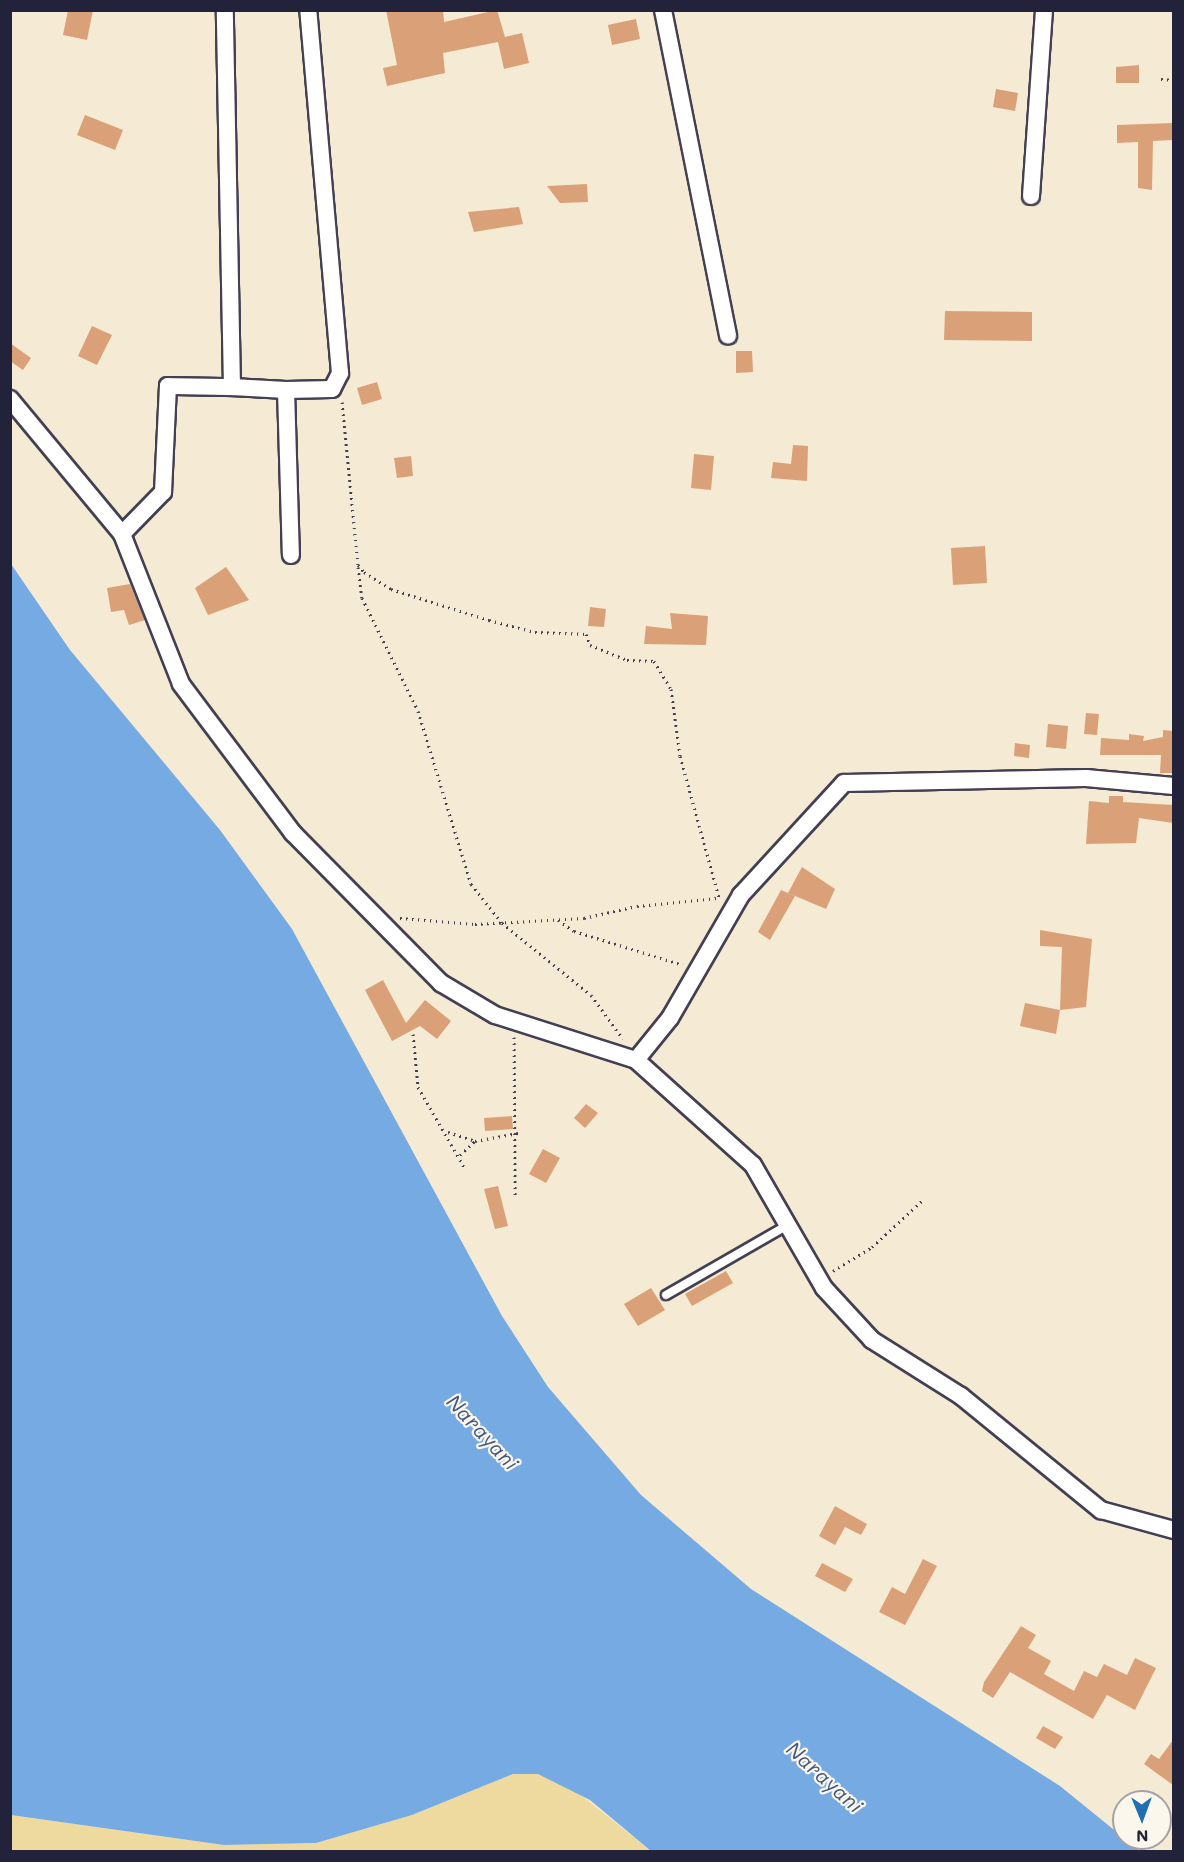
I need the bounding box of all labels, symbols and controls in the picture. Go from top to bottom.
water label: Narayani [442,1389,524,1475]
water label: Narayani [782,1736,868,1818]
north arrow [1112,1790,1172,1850]
text: N [1136,1826,1149,1847]

